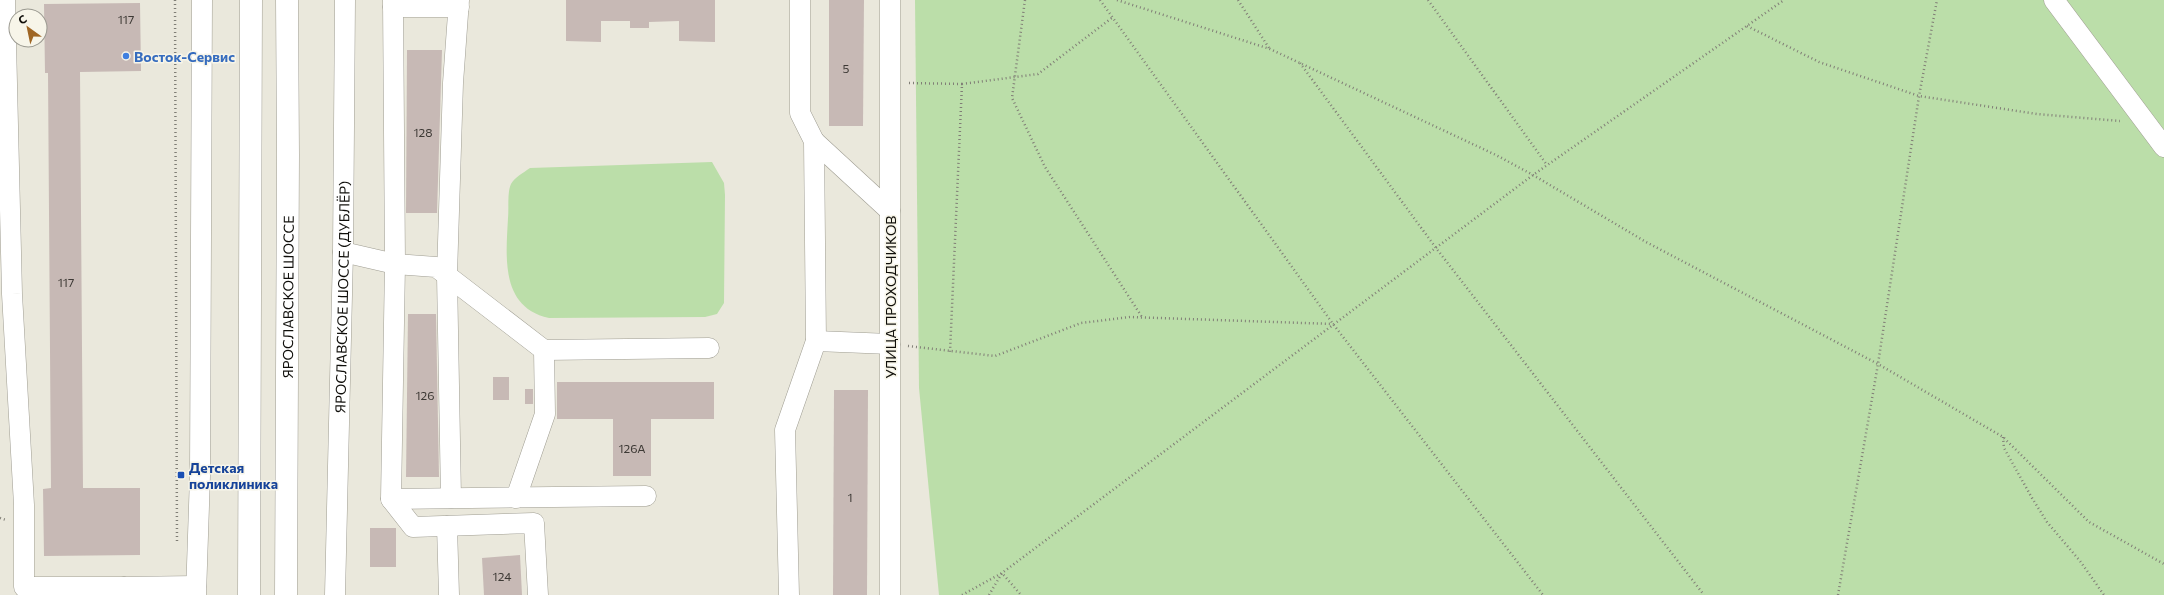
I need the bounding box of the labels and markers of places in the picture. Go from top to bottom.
place label: Восток-Сервис [134,48,235,65]
marker: Восток-Сервис [121,51,131,61]
place label: Детская поликлиника [189,459,278,492]
marker: Детская поликлиника [176,470,186,480]

